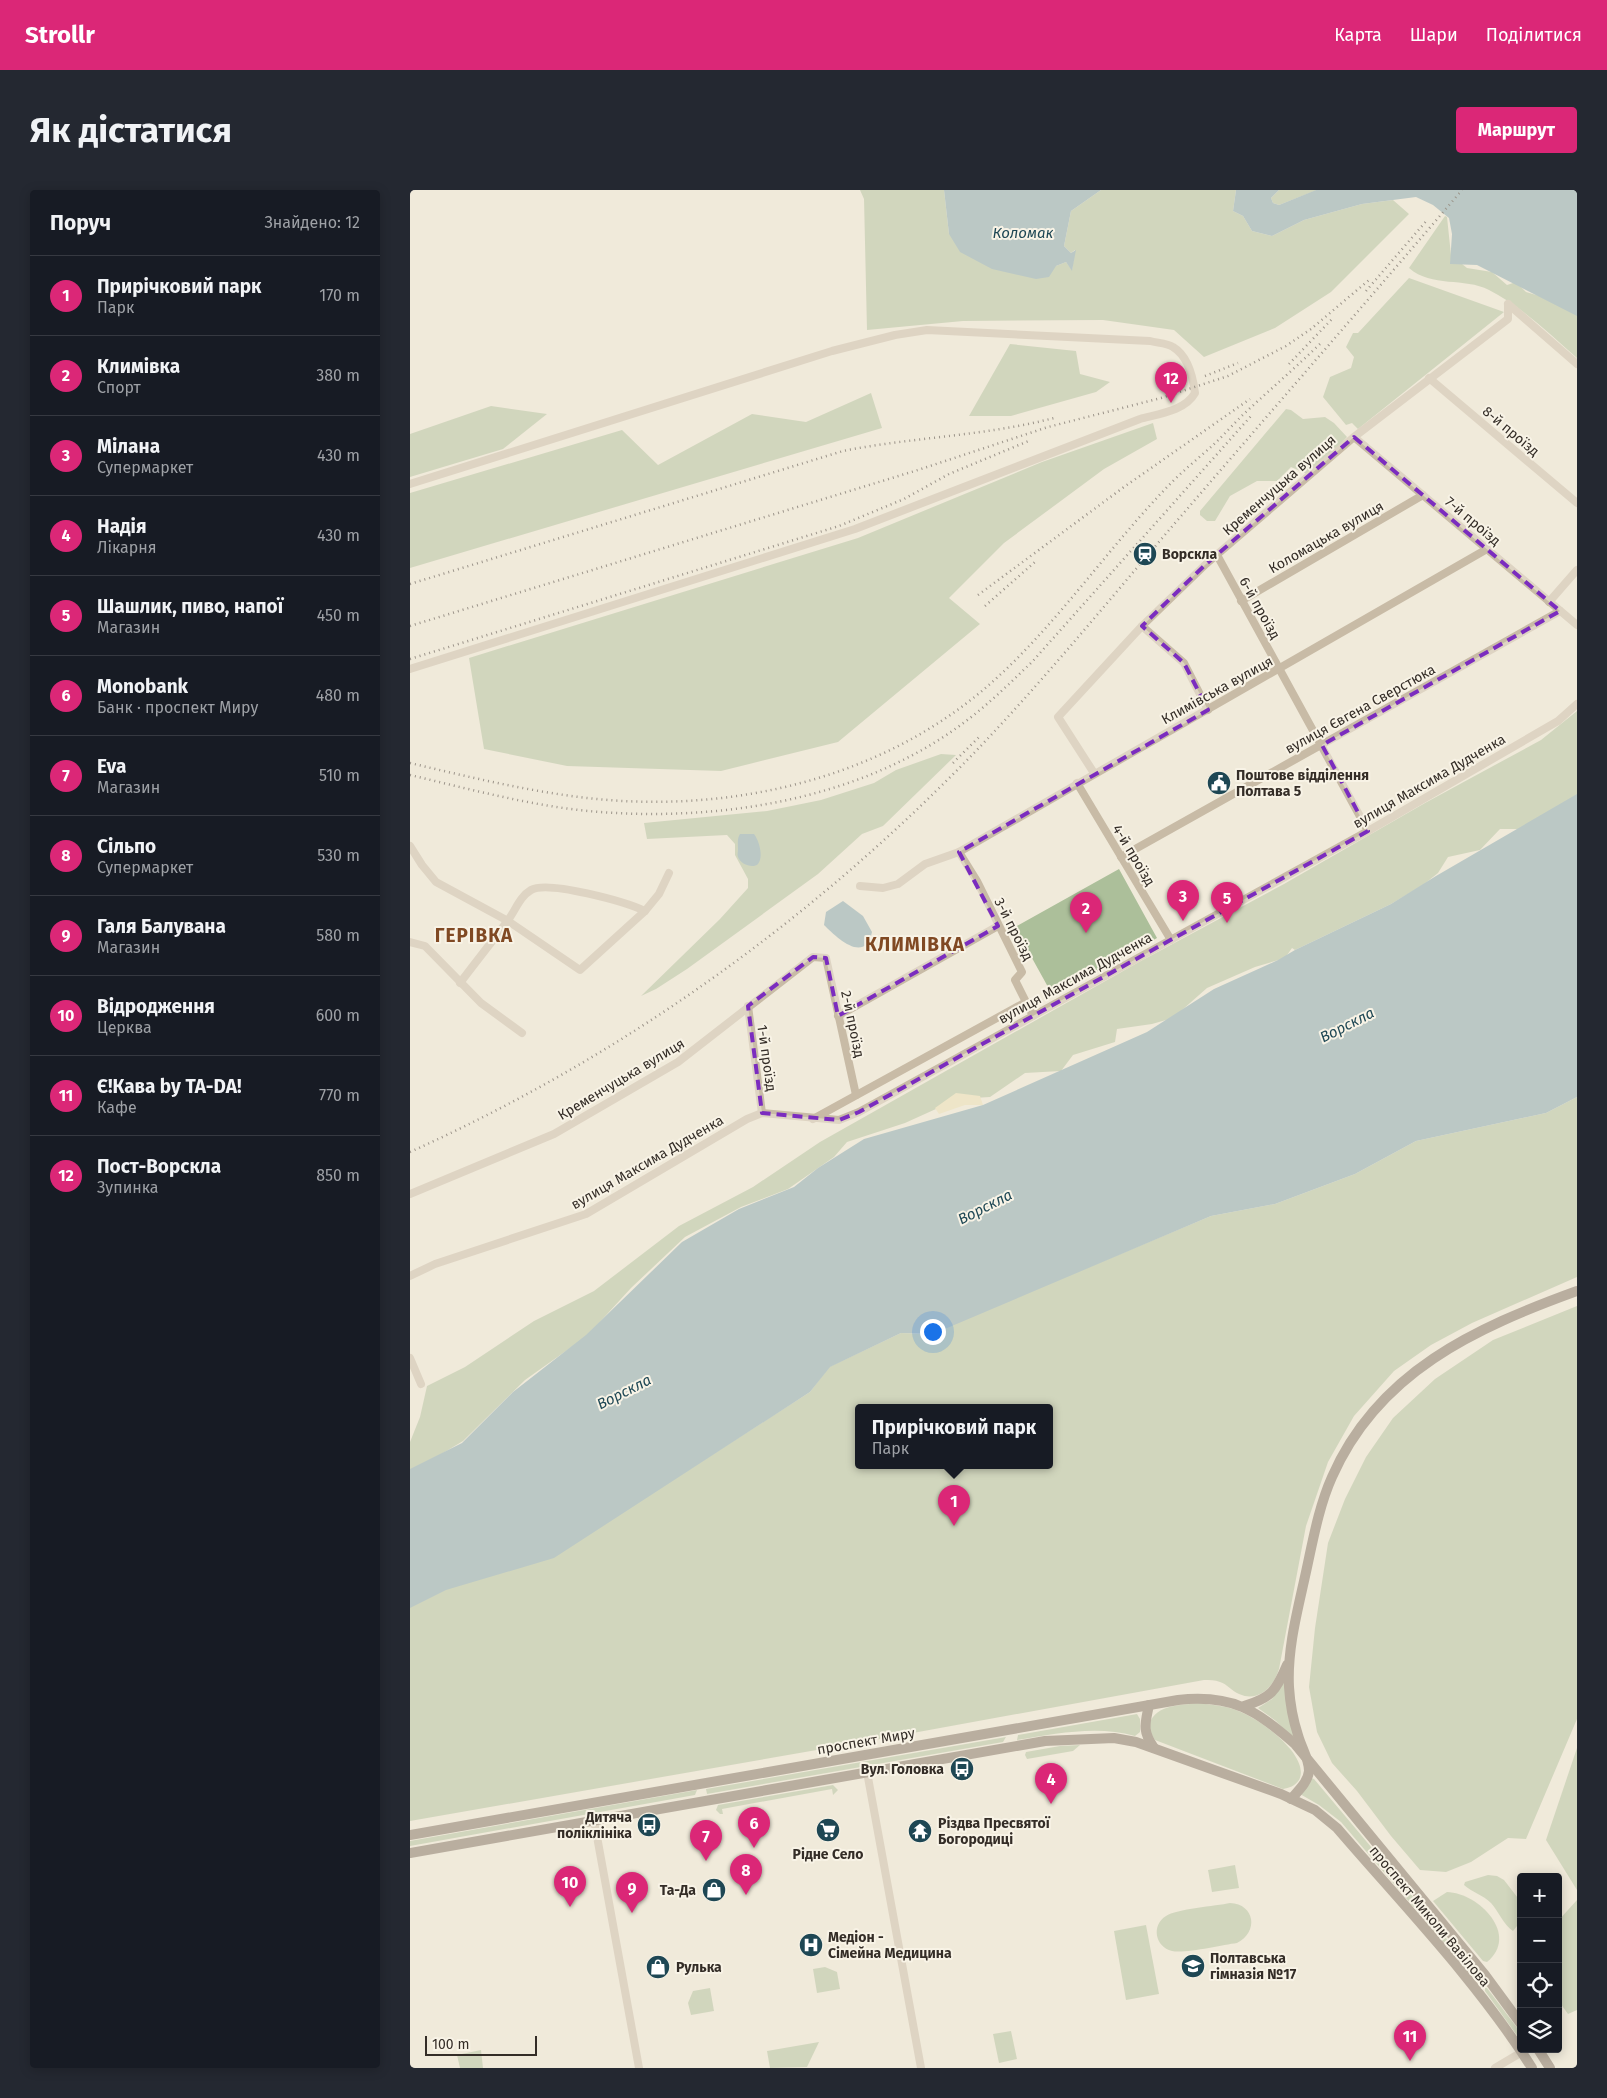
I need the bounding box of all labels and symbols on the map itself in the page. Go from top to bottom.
water label: Коломак [993,224,1053,242]
pin: 12 [1155,362,1187,403]
street label: 8-й проїзд [1479,403,1543,460]
street label: Кременчуцька вулиця [1219,431,1340,539]
street label: 7-й проїзд [1441,493,1504,550]
street label: Коломацька вулиця [1266,498,1387,577]
station icon: Ворскла [1132,541,1158,567]
place label: Ворскла [1162,546,1218,563]
street label: 6-й проїзд [1236,574,1284,643]
street label: Климівська вулиця [1158,653,1276,728]
street label: вулиця Євгена Сверстюка [1282,661,1438,758]
street label: вулиця Максима Дудченка [1350,731,1509,832]
place label: Поштове відділення Полтава 5 [1236,767,1369,800]
public building icon: Поштове відділення Полтава 5 [1206,770,1232,796]
street label: 4-й проїзд [1109,821,1159,889]
pin: 3 [1167,880,1199,921]
pin: 5 [1211,882,1243,923]
pin: 2 [1070,892,1102,933]
street label: 3-й проїзд [991,895,1037,964]
district label: ГЕРІВКА [435,924,513,947]
street label: вулиця Максима Дудченка [995,929,1155,1028]
district label: КЛИМІВКА [865,933,965,956]
street label: 2-й проїзд [837,989,868,1059]
water label: Ворскла [1317,1004,1377,1046]
street label: 1-й проїзд [753,1024,780,1093]
street label: Кременчуцька вулиця [555,1035,688,1124]
street label: вулиця Максима Дудченка [568,1112,727,1213]
water label: Ворскла [955,1186,1015,1228]
your location [920,1319,946,1345]
water label: Ворскла [594,1371,654,1413]
pin: 1 [938,1485,970,1526]
street label: проспект Миру [816,1725,916,1758]
bus stop icon: Вул. Головка [949,1756,975,1782]
place label: Вул. Головка [861,1761,944,1778]
pin: 4 [1035,1763,1067,1804]
pin: 6 [738,1807,770,1848]
place label: Дитяча поліклініка [557,1809,632,1842]
bus stop icon: Дитяча поліклініка [636,1812,662,1838]
place label: Різдва Пресвятої Богородиці [938,1815,1051,1848]
supermarket icon: Рідне Село [815,1817,841,1843]
temple icon: Різдва Пресвятої Богородиці [907,1818,933,1844]
pin: 7 [690,1820,722,1861]
street label: проспект Миколи Вавілова [1366,1842,1494,1990]
place label: Рідне Село [793,1846,863,1863]
pin: 8 [730,1854,762,1895]
pin: 10 [554,1866,586,1907]
pin: 9 [616,1872,648,1913]
shop icon: Та-Да [701,1877,727,1903]
place label: Та-Да [660,1882,696,1899]
place label: Медіон - Сімейна Медицина [828,1929,952,1962]
hospital icon: Медіон - Сімейна Медицина [798,1932,824,1958]
place label: Полтавська гімназія №17 [1210,1950,1297,1983]
school or university icon: Полтавська гімназія №17 [1180,1953,1206,1979]
shop icon: Рулька [645,1954,671,1980]
place label: Рулька [676,1959,722,1976]
pin: 11 [1394,2020,1426,2061]
scale bar [425,2033,538,2056]

